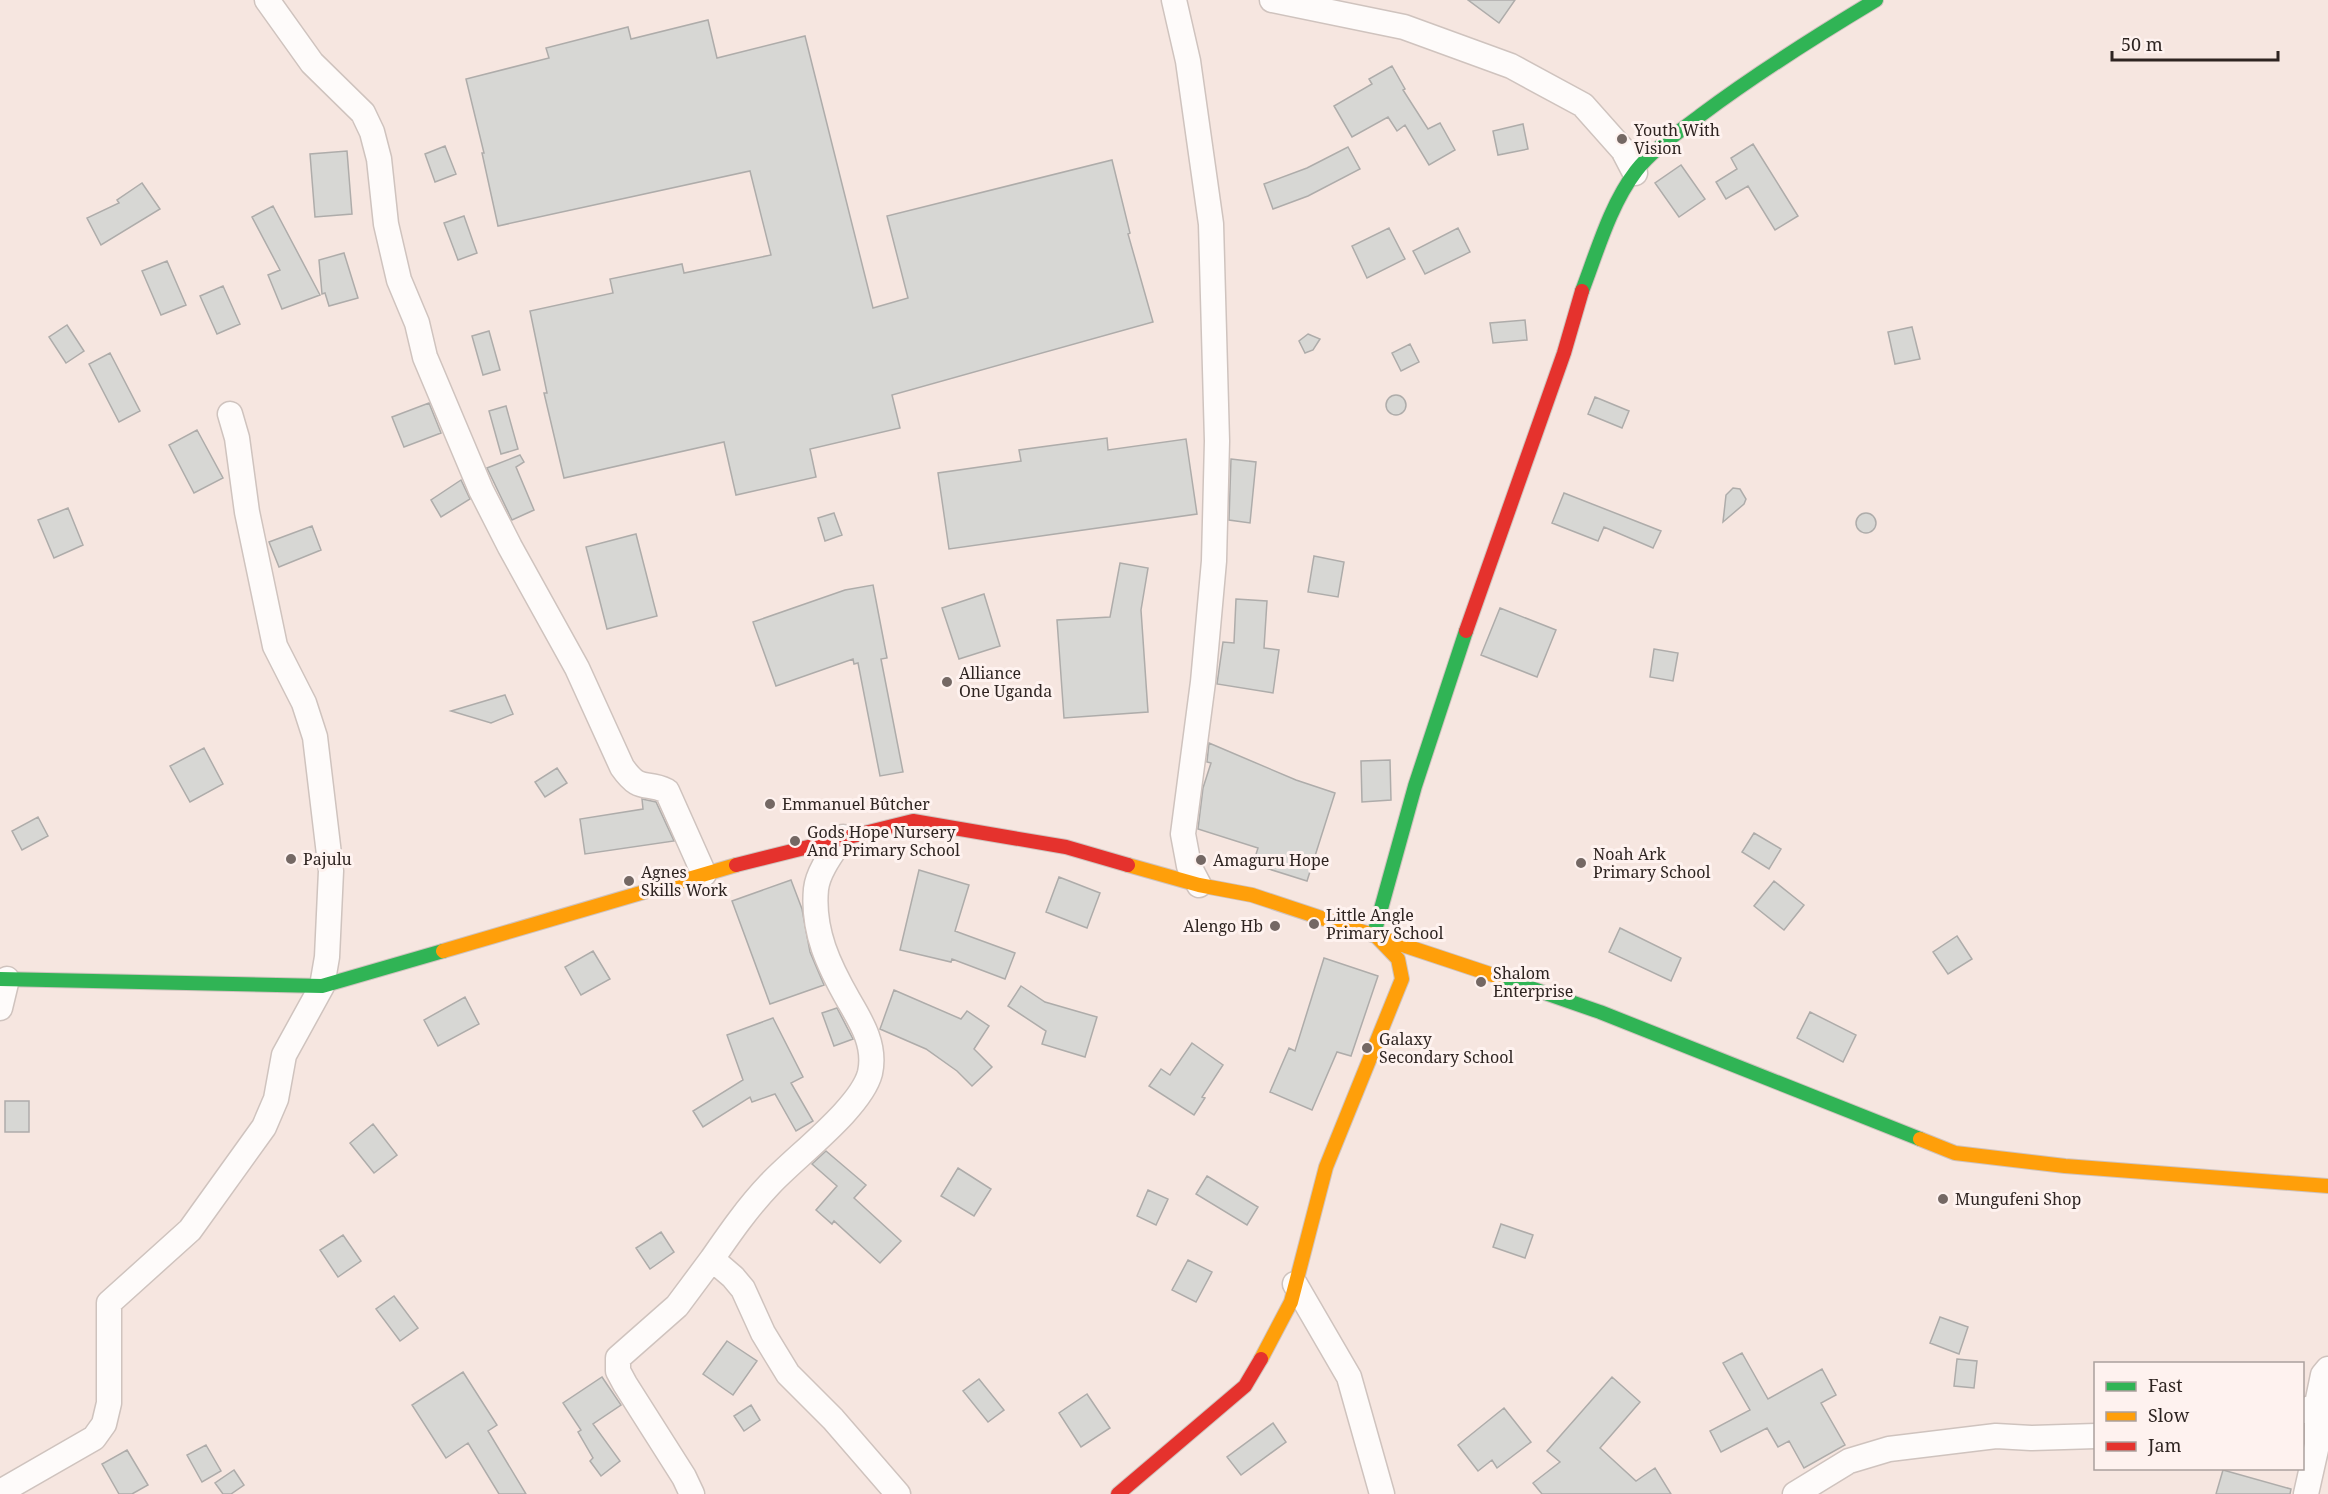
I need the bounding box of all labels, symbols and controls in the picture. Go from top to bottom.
scale bar [2112,24,2278,62]
text: 50 m [2121,32,2163,56]
place label: Youth With Vision [1633,119,1720,159]
marker: Youth With Vision [1615,132,1629,146]
place label: Alliance One Uganda [959,662,1052,702]
marker: Alliance One Uganda [940,675,954,689]
place label: Emmanuel Bûtcher [782,793,930,815]
marker: Emmanuel Bûtcher [763,797,777,811]
place label: Gods Hope Nursery And Primary School [807,821,960,861]
marker: Gods Hope Nursery And Primary School [788,834,802,848]
place label: Noah Ark Primary School [1593,843,1710,883]
place label: Pajulu [303,848,352,870]
place label: Amaguru Hope [1213,849,1329,871]
marker: Pajulu [284,852,298,866]
marker: Amaguru Hope [1194,853,1208,867]
marker: Noah Ark Primary School [1574,856,1588,870]
place label: Agnes Skills Work [641,861,728,901]
marker: Agnes Skills Work [622,874,636,888]
place label: Little Angle Primary School [1326,904,1443,944]
place label: Alengo Hb [1183,915,1263,937]
marker: Little Angle Primary School [1307,917,1321,931]
marker: Alengo Hb [1268,919,1282,933]
place label: Shalom Enterprise [1493,962,1573,1002]
marker: Shalom Enterprise [1474,975,1488,989]
place label: Galaxy Secondary School [1379,1028,1513,1068]
marker: Galaxy Secondary School [1360,1041,1374,1055]
place label: Mungufeni Shop [1955,1188,2081,1210]
marker: Mungufeni Shop [1936,1192,1950,1206]
legend [2094,1362,2304,1470]
text: Fast [2148,1373,2183,1397]
text: Slow [2148,1403,2190,1427]
text: Jam [2147,1433,2182,1457]

